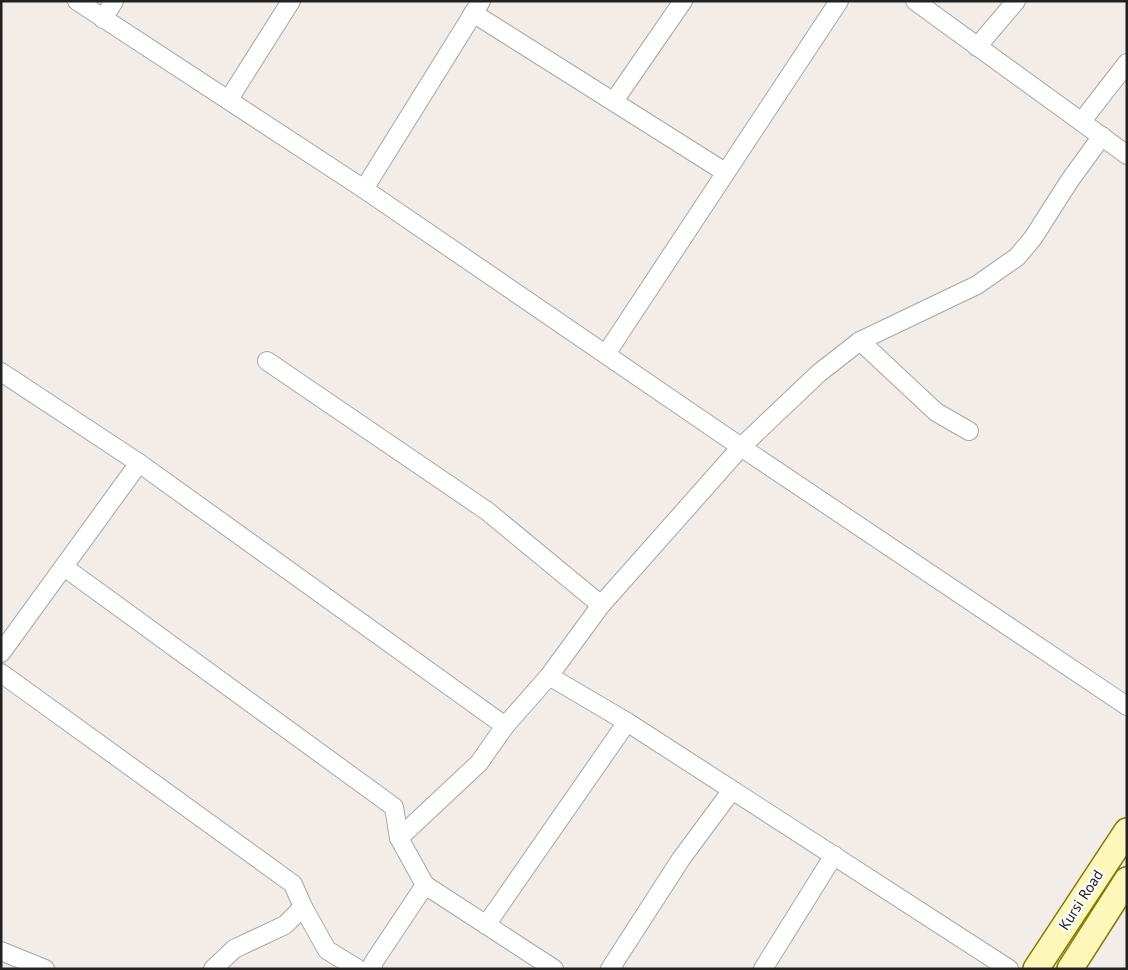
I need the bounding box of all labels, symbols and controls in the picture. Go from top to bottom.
street label: Kursi Road [1054,866,1107,933]

